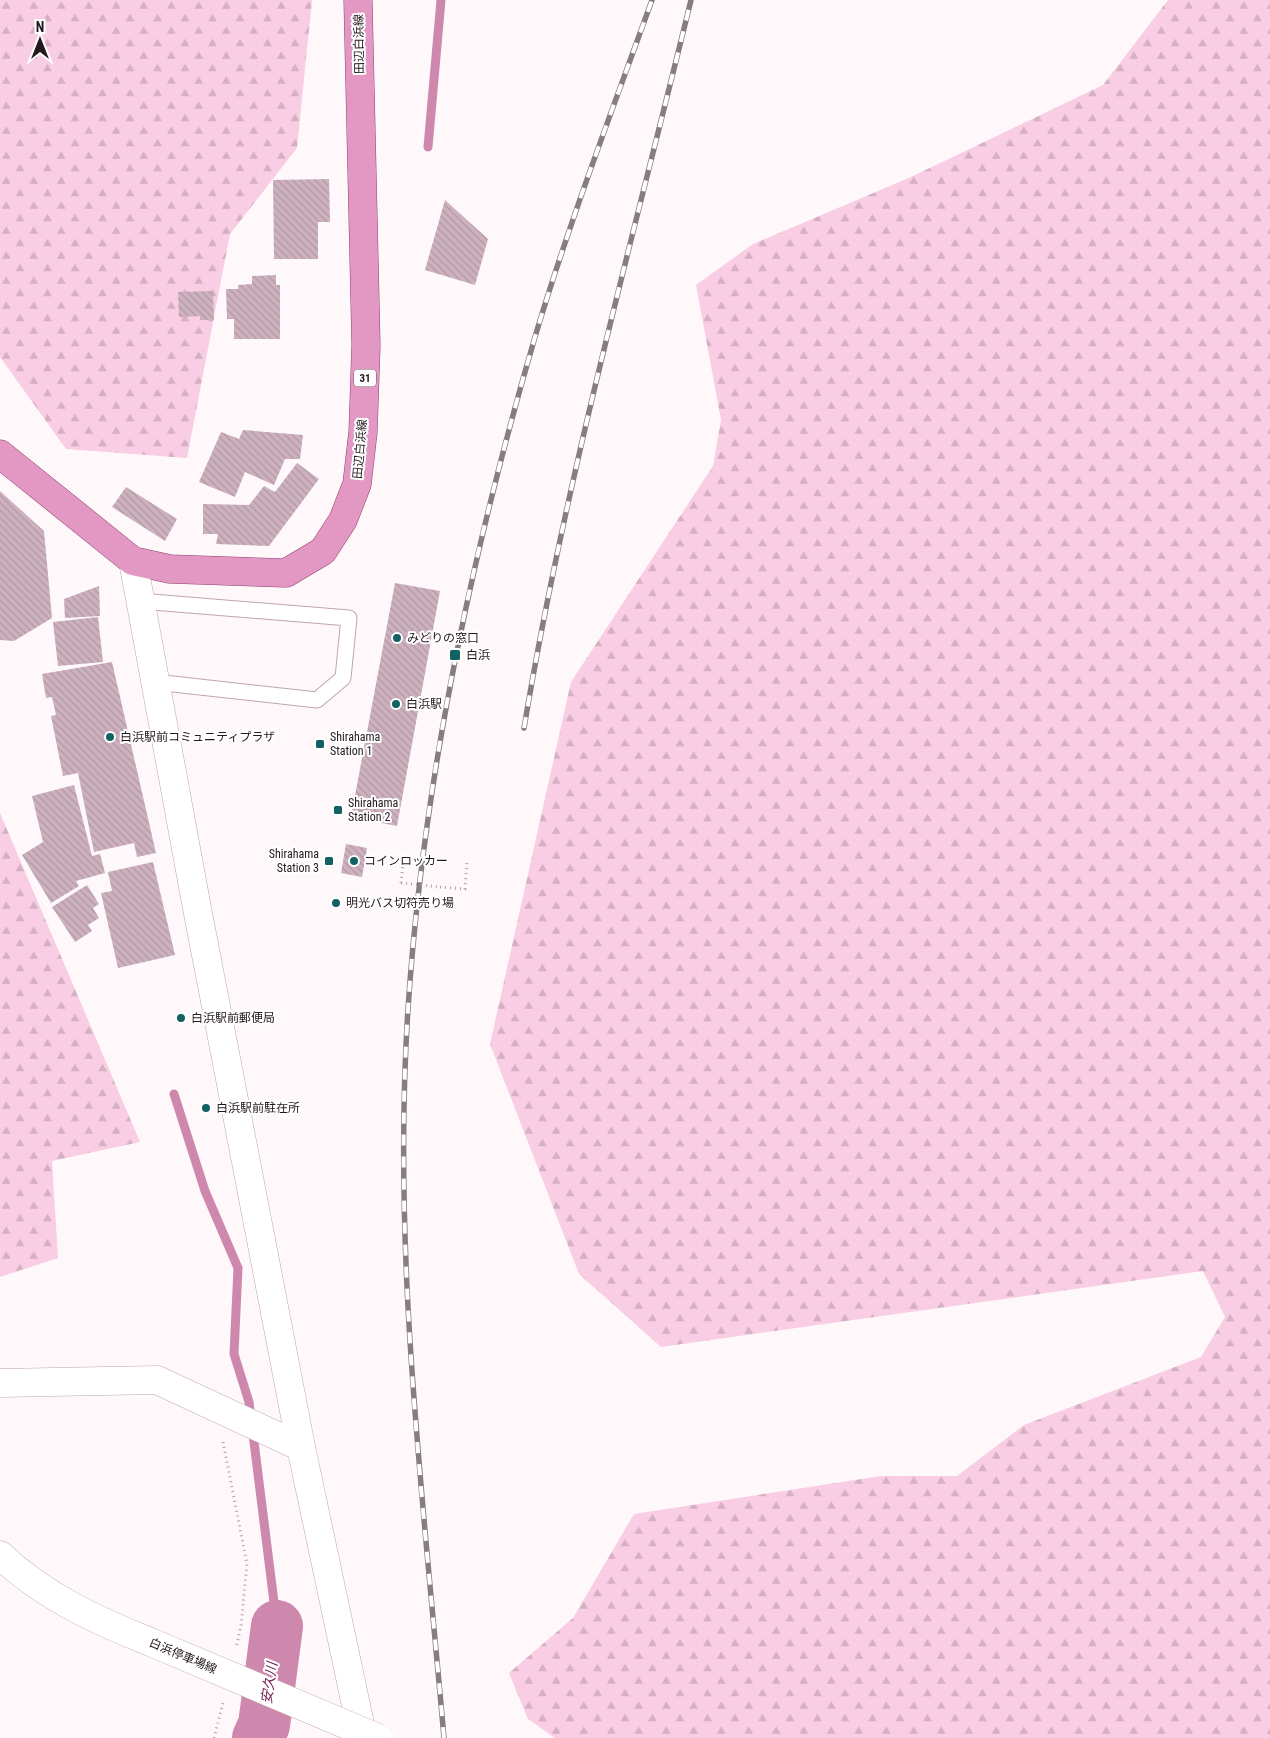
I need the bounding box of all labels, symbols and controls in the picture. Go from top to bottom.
street label: 田辺白浜線 [351,14,367,74]
north arrow [15,15,65,65]
text: N [36,19,44,35]
road number: 31 [354,369,376,386]
street label: 田辺白浜線 [350,418,370,480]
place label: みどりの窓口 [407,631,479,645]
marker: みどりの窓口 [391,632,403,644]
marker: 白浜 [448,648,462,662]
place label: 白浜 [466,648,490,662]
place label: 白浜駅 [406,697,442,711]
marker: 白浜駅 [390,698,402,710]
place label: 白浜駅前コミュニティプラザ [120,730,275,744]
place label: Shirahama Station 1 [330,730,381,758]
marker: 白浜駅前コミュニティプラザ [104,731,116,743]
marker: Shirahama Station 1 [314,738,326,750]
place label: Shirahama Station 2 [348,796,399,824]
marker: Shirahama Station 2 [332,804,344,816]
place label: Shirahama Station 3 [269,847,319,875]
place label: コインロッカー [364,854,448,868]
marker: Shirahama Station 3 [323,855,335,867]
marker: コインロッカー [348,855,360,867]
place label: 明光バス切符売り場 [346,896,454,910]
marker: 明光バス切符売り場 [330,897,342,909]
place label: 白浜駅前郵便局 [191,1011,275,1025]
marker: 白浜駅前郵便局 [175,1012,187,1024]
place label: 白浜駅前駐在所 [216,1101,300,1115]
marker: 白浜駅前駐在所 [200,1102,212,1114]
street label: 白浜停車場線 [147,1635,219,1677]
water label: 安久川 [258,1659,280,1705]

